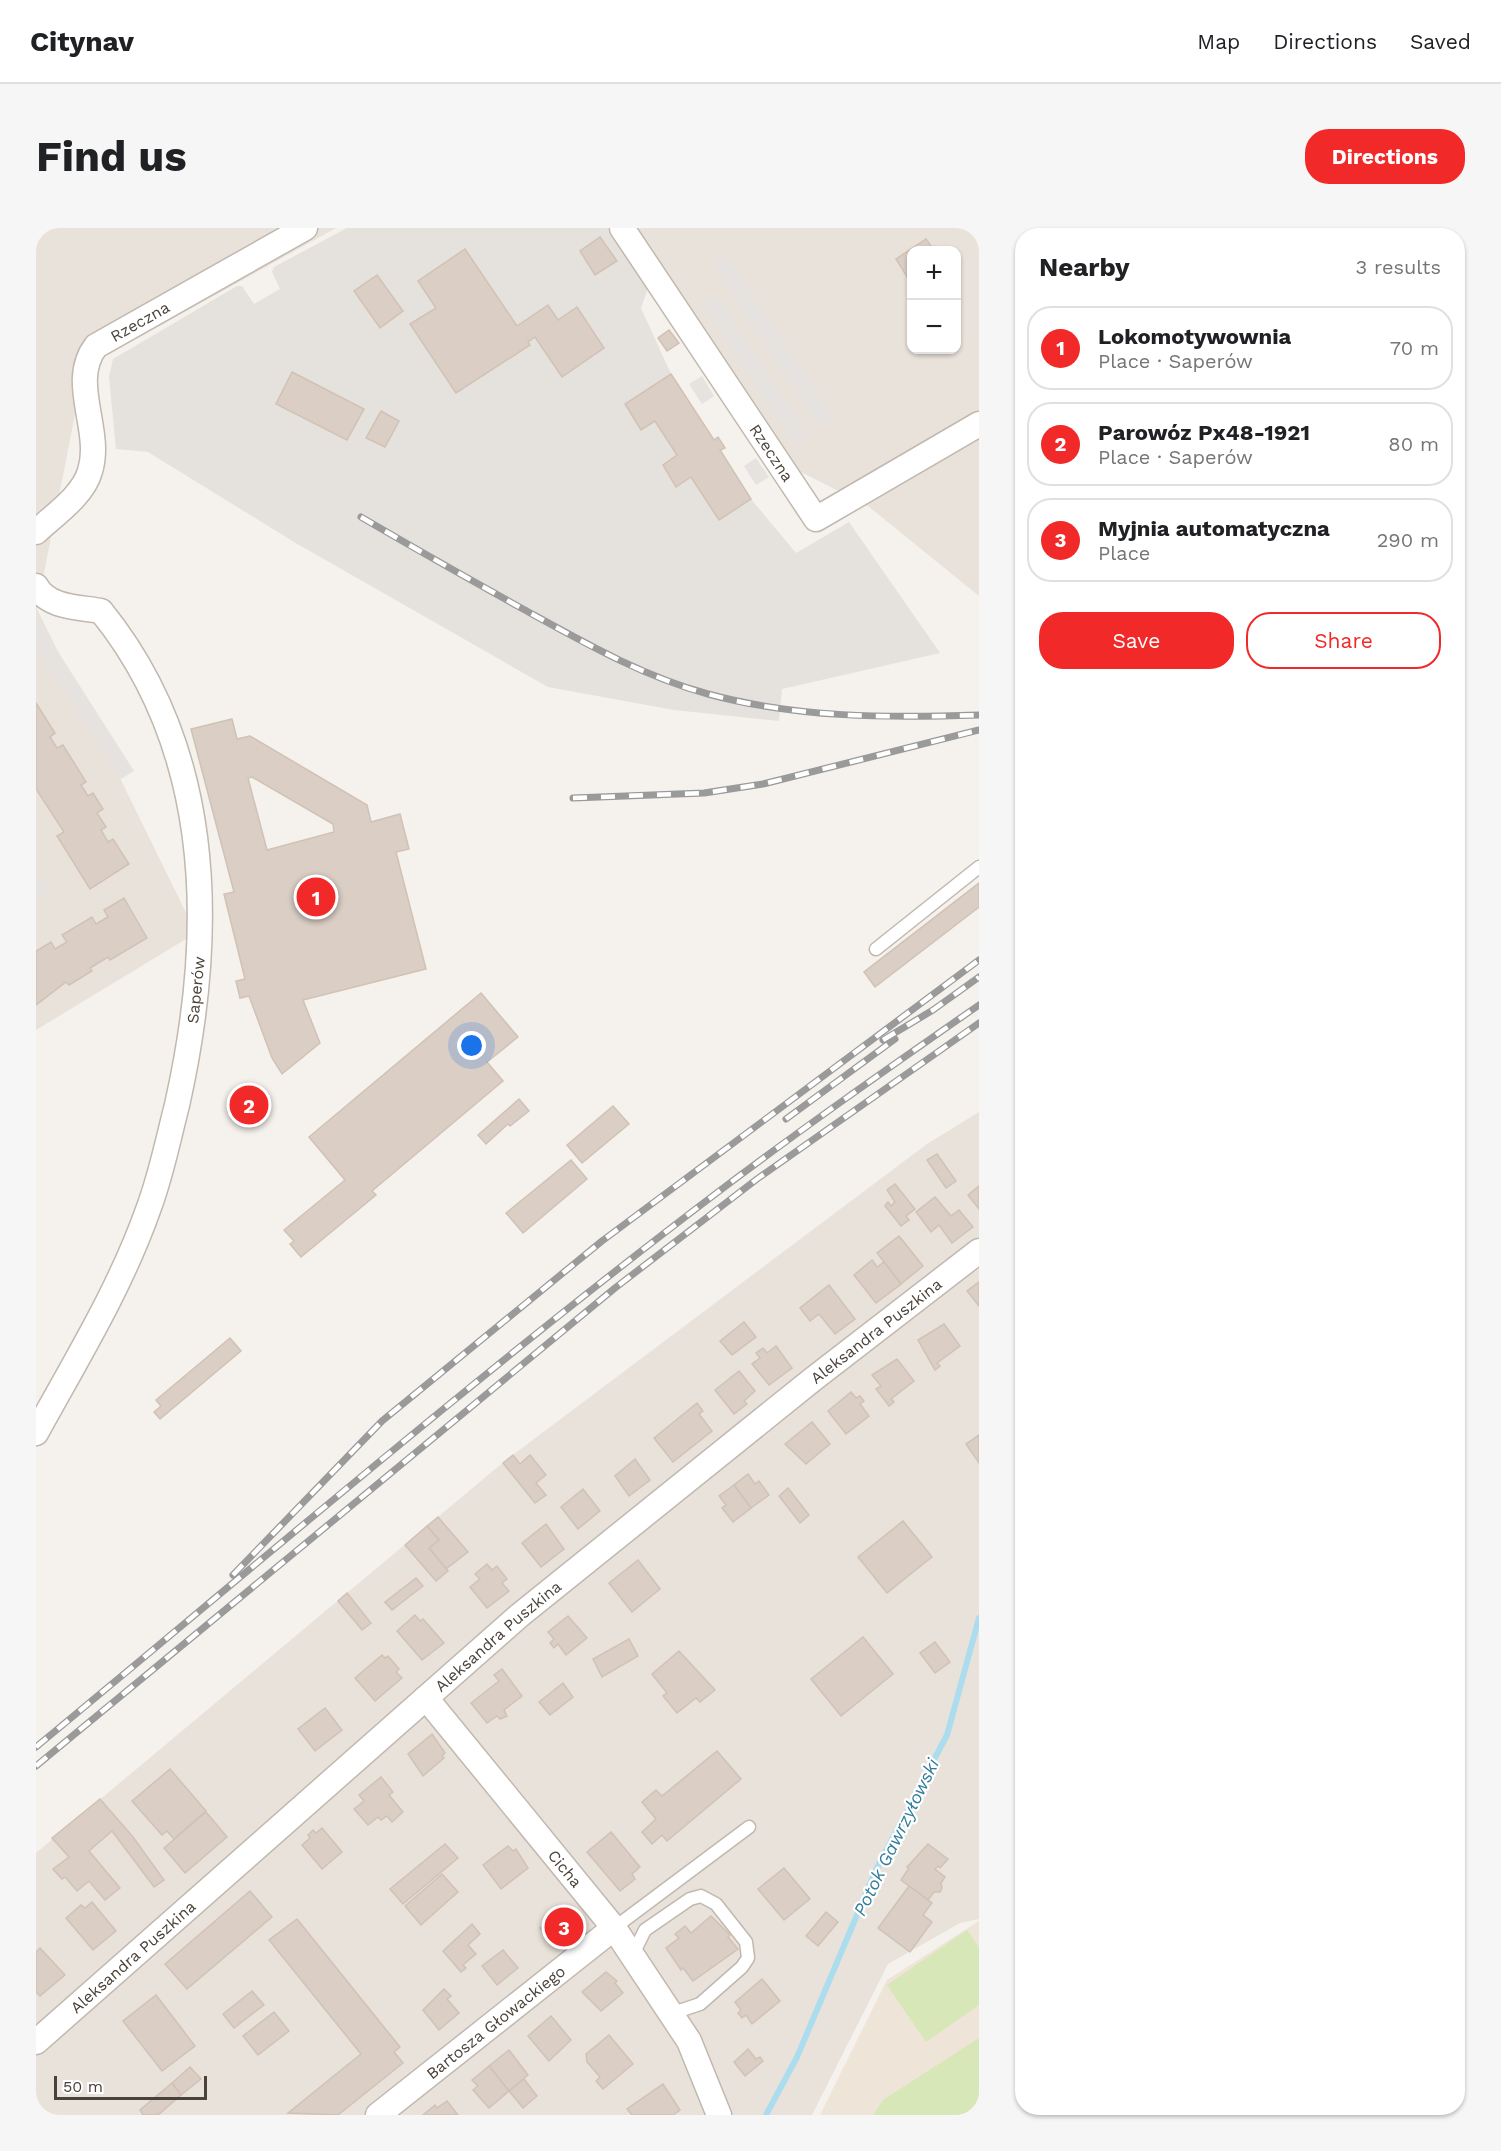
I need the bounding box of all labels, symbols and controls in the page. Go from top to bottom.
text: Citynav [30,25,134,58]
text: Map [1197,29,1240,54]
text: Directions [1273,29,1377,54]
text: Saved [1410,29,1471,54]
button: Directions [1305,129,1465,184]
text: Find us [36,132,187,181]
map controls [907,246,961,354]
button: + [907,246,961,300]
text: Nearby [1039,252,1130,282]
text: 3 results [1356,255,1441,279]
street label: Rzeczna [107,297,173,346]
button: − [907,300,961,354]
text: Lokomotywownia [1098,324,1291,349]
text: 1 [1056,336,1065,360]
text: 70 m [1390,336,1439,360]
text: Place · Saperów [1098,349,1253,373]
street label: Rzeczna [746,420,798,485]
text: Parowóz Px48-1921 [1098,420,1310,445]
text: 2 [1055,432,1066,456]
text: 80 m [1388,432,1439,456]
text: Place · Saperów [1098,445,1253,469]
text: Myjnia automatyczna [1098,516,1330,541]
text: 3 [1055,528,1066,552]
text: 290 m [1377,528,1439,552]
text: Place [1098,541,1150,565]
button: Save [1039,612,1234,669]
button: Share [1246,612,1441,669]
pin: 1 [296,874,336,920]
street label: Saperów [183,955,209,1025]
your location [457,1031,486,1060]
pin: 2 [230,1082,268,1128]
street label: Aleksandra Puszkina [807,1274,945,1387]
street label: Aleksandra Puszkina [431,1576,565,1695]
water label: Potok Gawrzyłowski [849,1754,944,1919]
street label: Cicha [544,1846,586,1891]
street label: Aleksandra Puszkina [66,1896,199,2017]
pin: 3 [544,1904,584,1950]
street label: Bartosza Głowackiego [422,1961,569,2083]
scale bar [54,2073,207,2100]
text: 50 m [63,2077,103,2096]

